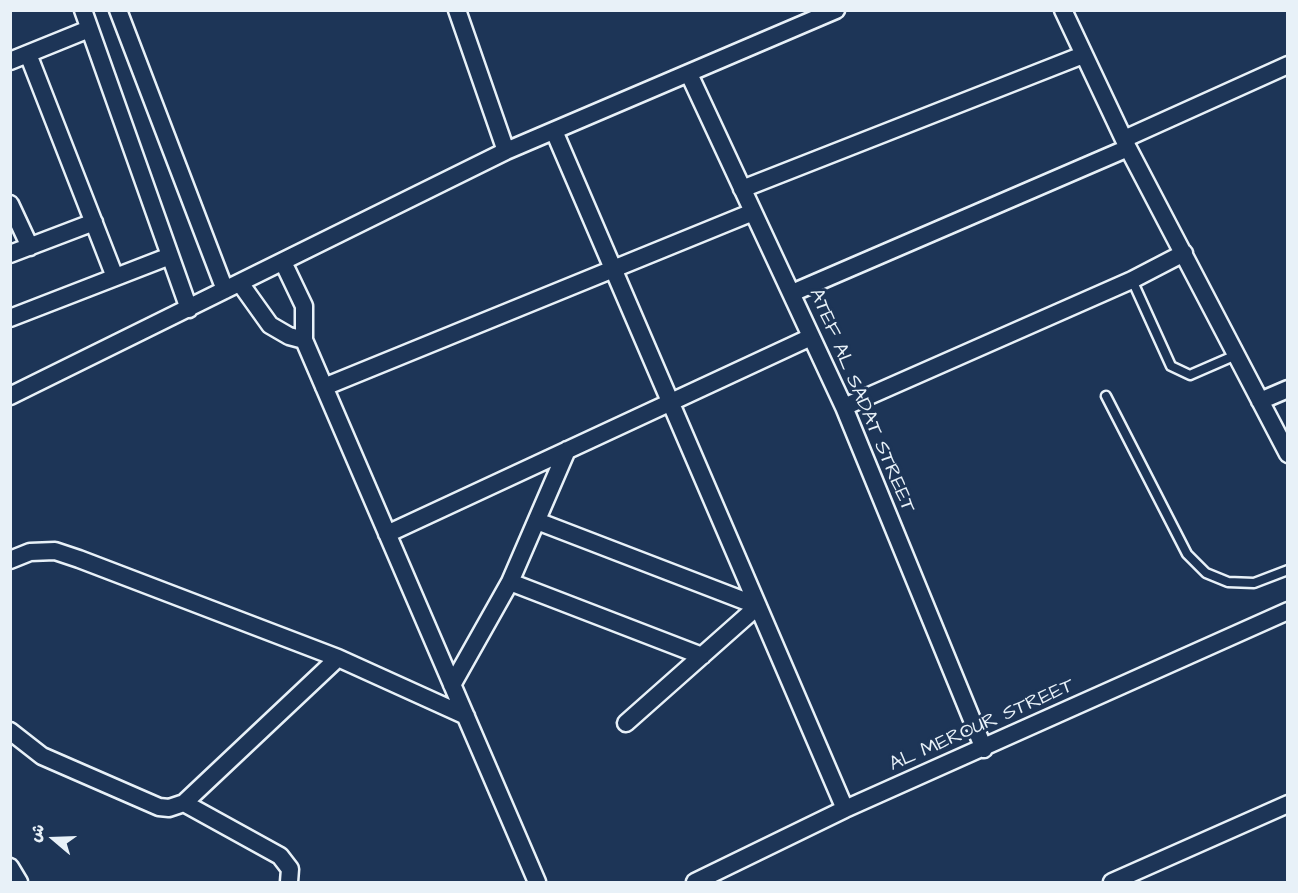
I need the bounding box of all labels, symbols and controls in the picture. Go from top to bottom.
street label: ATEF AL SADAT STREET [803,285,919,517]
street label: AL MEROUR STREET [886,674,1078,778]
north arrow [24,809,84,869]
text: ش [24,821,50,845]

